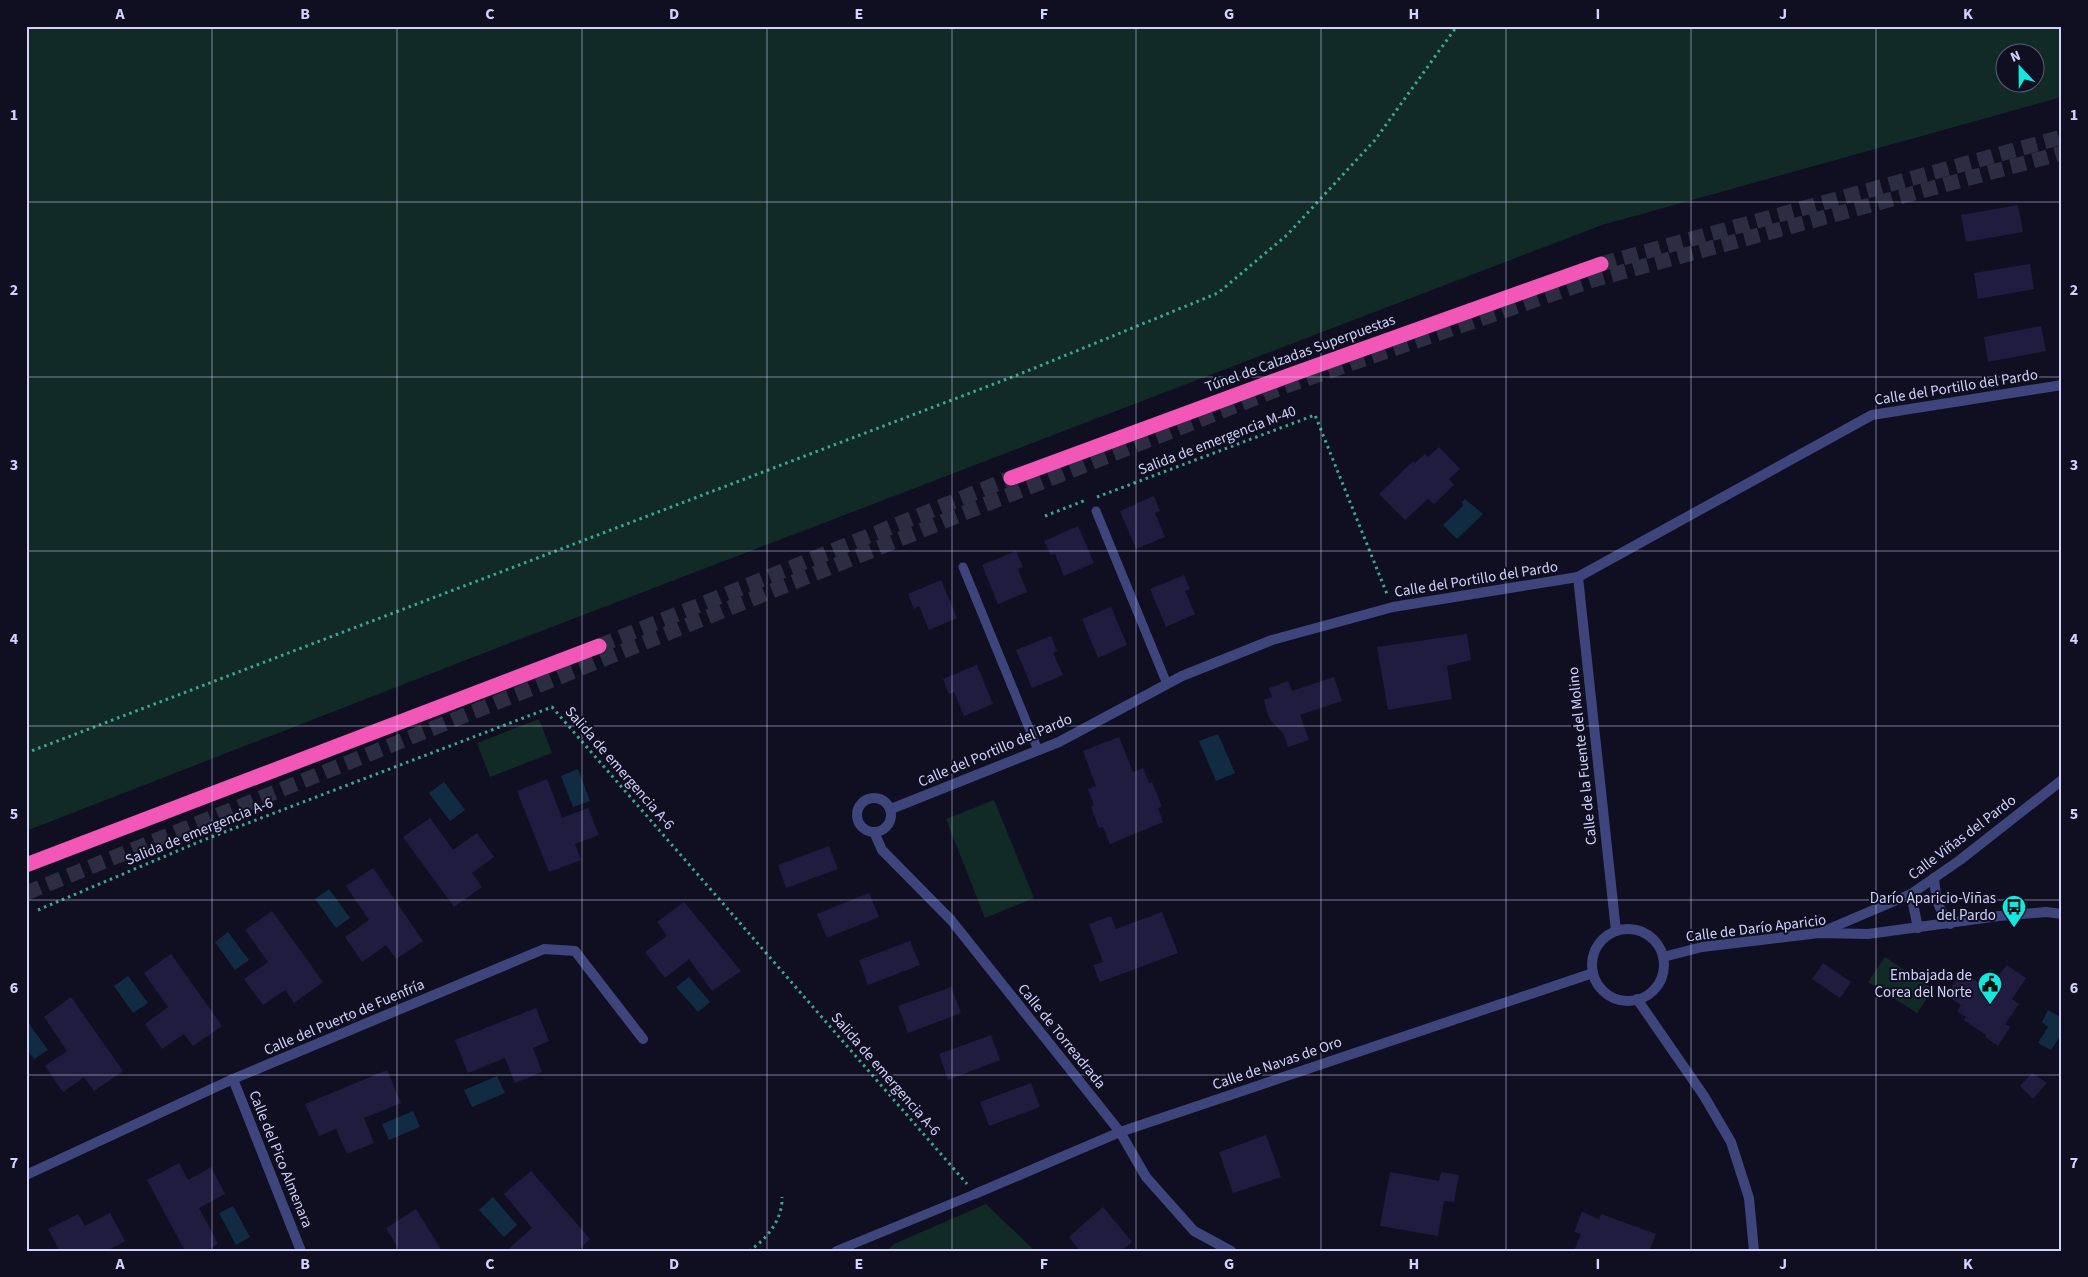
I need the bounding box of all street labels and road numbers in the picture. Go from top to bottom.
street label: Túnel de Calzadas Superpuestas [1202,309,1398,398]
street label: Calle del Portillo del Pardo [1873,364,2039,411]
street label: Salida de emergencia M-40 [1135,401,1299,480]
street label: Calle del Portillo del Pardo [1393,556,1559,603]
street label: Calle de la Fuente del Molino [1563,666,1602,846]
street label: Salida de emergencia A-6 [560,702,679,835]
street label: Calle del Portillo del Pardo [915,708,1075,792]
street label: Calle Viñas del Pardo [1904,790,2021,885]
street label: Salida de emergencia A-6 [122,792,276,871]
street label: Calle de Darío Aparicio [1685,909,1827,948]
street label: Calle del Puerto de Fuenfría [261,974,428,1061]
street label: Calle de Torreadrada [1013,979,1111,1093]
street label: Salida de emergencia A-6 [826,1008,945,1141]
street label: Calle de Navas de Oro [1210,1031,1345,1095]
street label: Calle del Pico Almenara [243,1087,318,1231]

